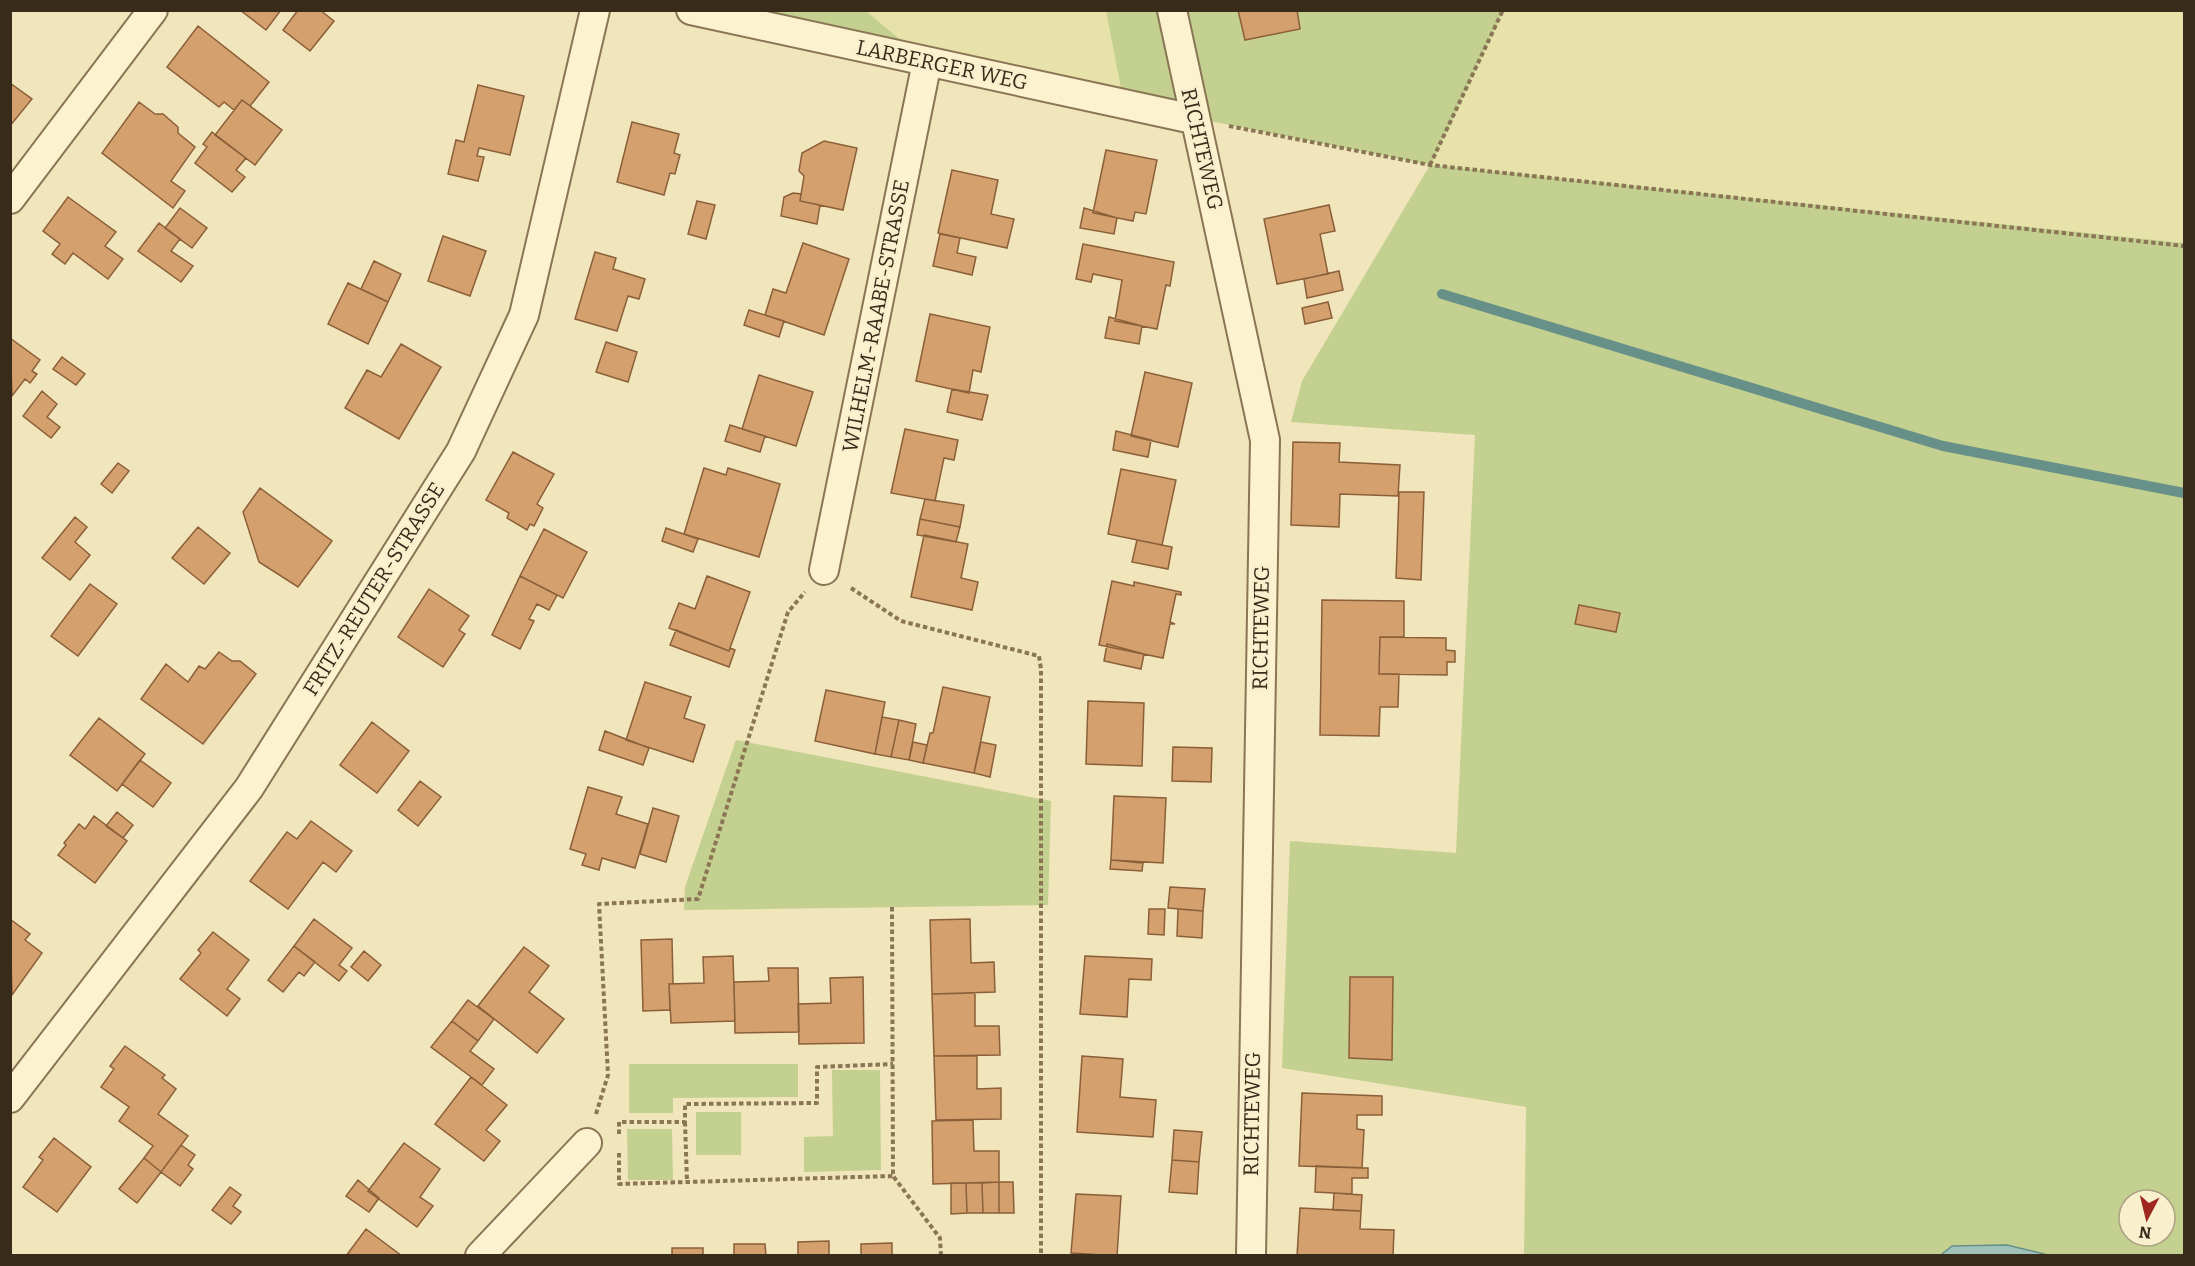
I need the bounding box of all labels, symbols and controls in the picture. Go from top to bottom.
street label: LARBERGER WEG [854,34,1030,96]
street label: RICHTEWEG [1175,86,1229,212]
street label: WILHELM-RAABE-STRASSE [837,177,915,455]
street label: FRITZ-REUTER-STRASSE [298,478,450,700]
street label: RICHTEWEG [1247,566,1275,690]
street label: RICHTEWEG [1238,1052,1266,1176]
north arrow [2117,1188,2177,1248]
text: N [2138,1222,2153,1243]

